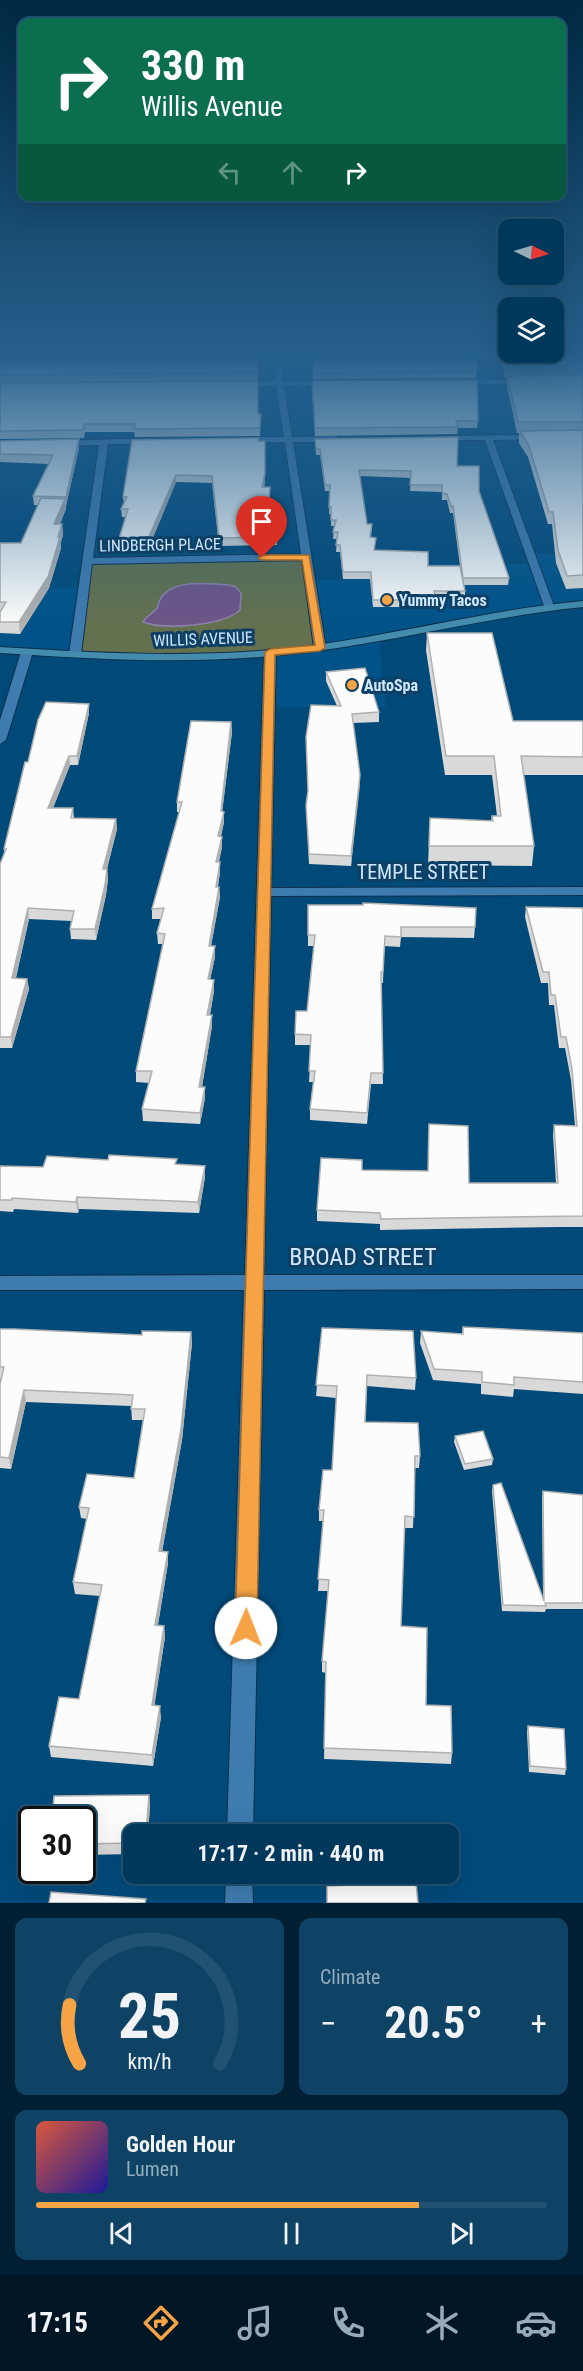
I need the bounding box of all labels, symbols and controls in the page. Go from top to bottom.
text: 330 m [141,41,246,90]
icon: right [42,42,120,120]
text: Willis Avenue [141,91,283,123]
icon: left [213,156,246,189]
icon: ahead [276,156,309,189]
icon: right [339,156,372,189]
north arrow [498,219,564,285]
map controls [498,219,564,363]
button: layers [498,297,564,363]
pin [236,496,287,558]
icon: arrive [245,505,278,538]
street label: LINDBERGH PLACE [99,534,221,556]
place label: Yummy Tacos [399,591,487,610]
marker: Yummy Tacos [380,593,394,607]
street label: WILLIS AVENUE [153,628,253,650]
place label: AutoSpa [364,676,419,695]
marker: AutoSpa [345,678,359,692]
street label: TEMPLE STREET [357,860,489,884]
street label: BROAD STREET [289,1243,437,1271]
position arrow [214,1596,278,1660]
speed limit sign: 30 [18,1806,96,1884]
text: 17:17 · 2 min · 440 m [198,1841,384,1866]
text: Climate [320,1965,380,1989]
text: 25 [118,1980,181,2053]
text: 20.5° [384,1996,483,2049]
text: − [320,2004,337,2043]
text: + [531,2004,547,2043]
text: km/h [127,2049,172,2074]
text: Golden Hour [126,2132,235,2157]
text: Lumen [126,2157,179,2181]
icon: previous [105,2217,138,2250]
icon: pause [275,2217,308,2250]
icon: next [445,2217,478,2250]
icon: directions [140,2302,182,2344]
icon: music [234,2302,276,2344]
icon: phone [327,2302,369,2344]
icon: climate [421,2302,463,2344]
icon: car [515,2302,557,2344]
text: 17:15 [26,2307,88,2339]

